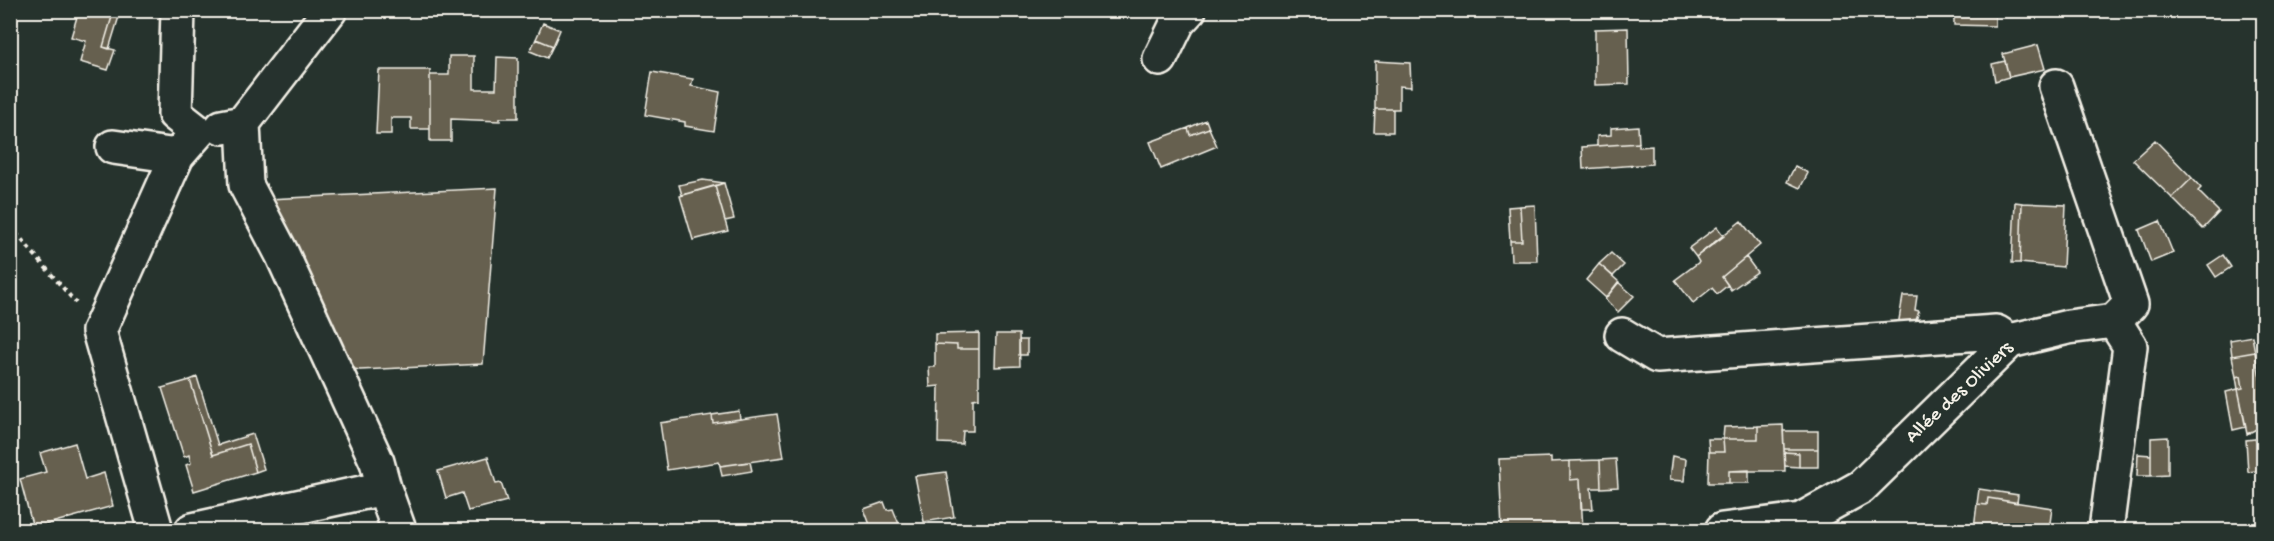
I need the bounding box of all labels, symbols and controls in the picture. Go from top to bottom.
street label: Allée des Oliviers [1901,337,2019,449]

